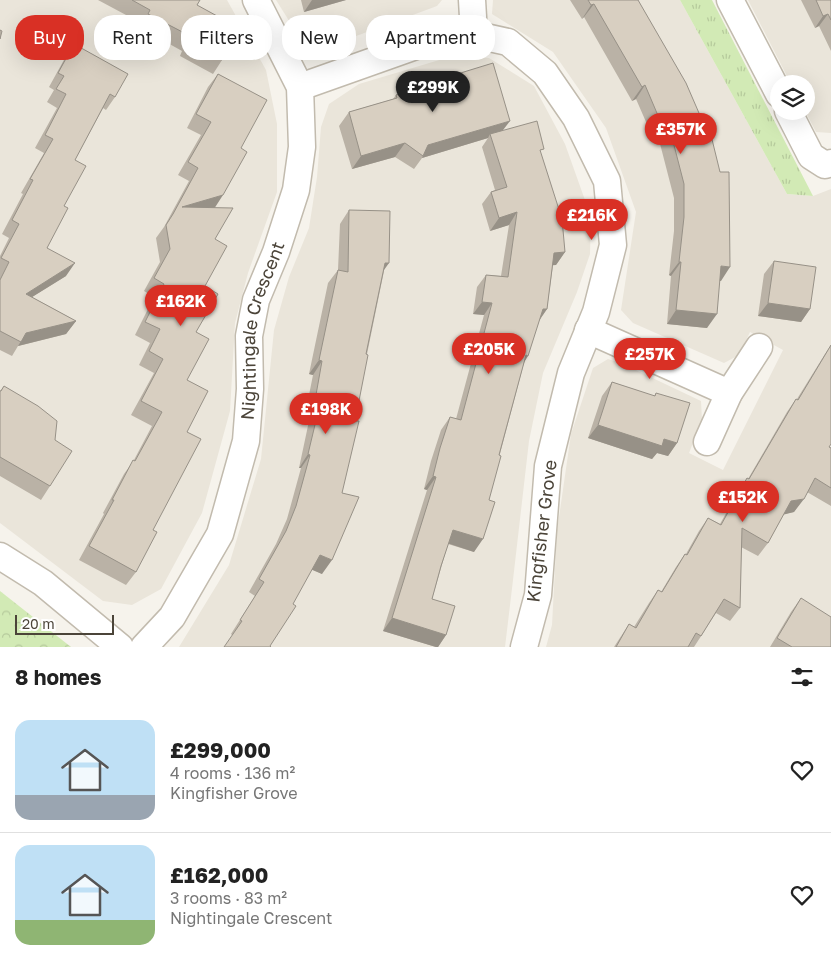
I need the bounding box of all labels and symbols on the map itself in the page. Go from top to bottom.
pin: £299K [398,70,468,113]
pin: £357K [646,112,716,155]
pin: £216K [557,198,627,241]
street label: Nightingale Crescent [236,239,289,421]
pin: £162K [146,284,216,327]
pin: £205K [454,332,524,375]
pin: £257K [615,338,685,380]
pin: £198K [291,392,361,435]
street label: Kingfisher Grove [521,458,561,603]
pin: £152K [708,480,778,523]
scale bar [15,612,114,635]

